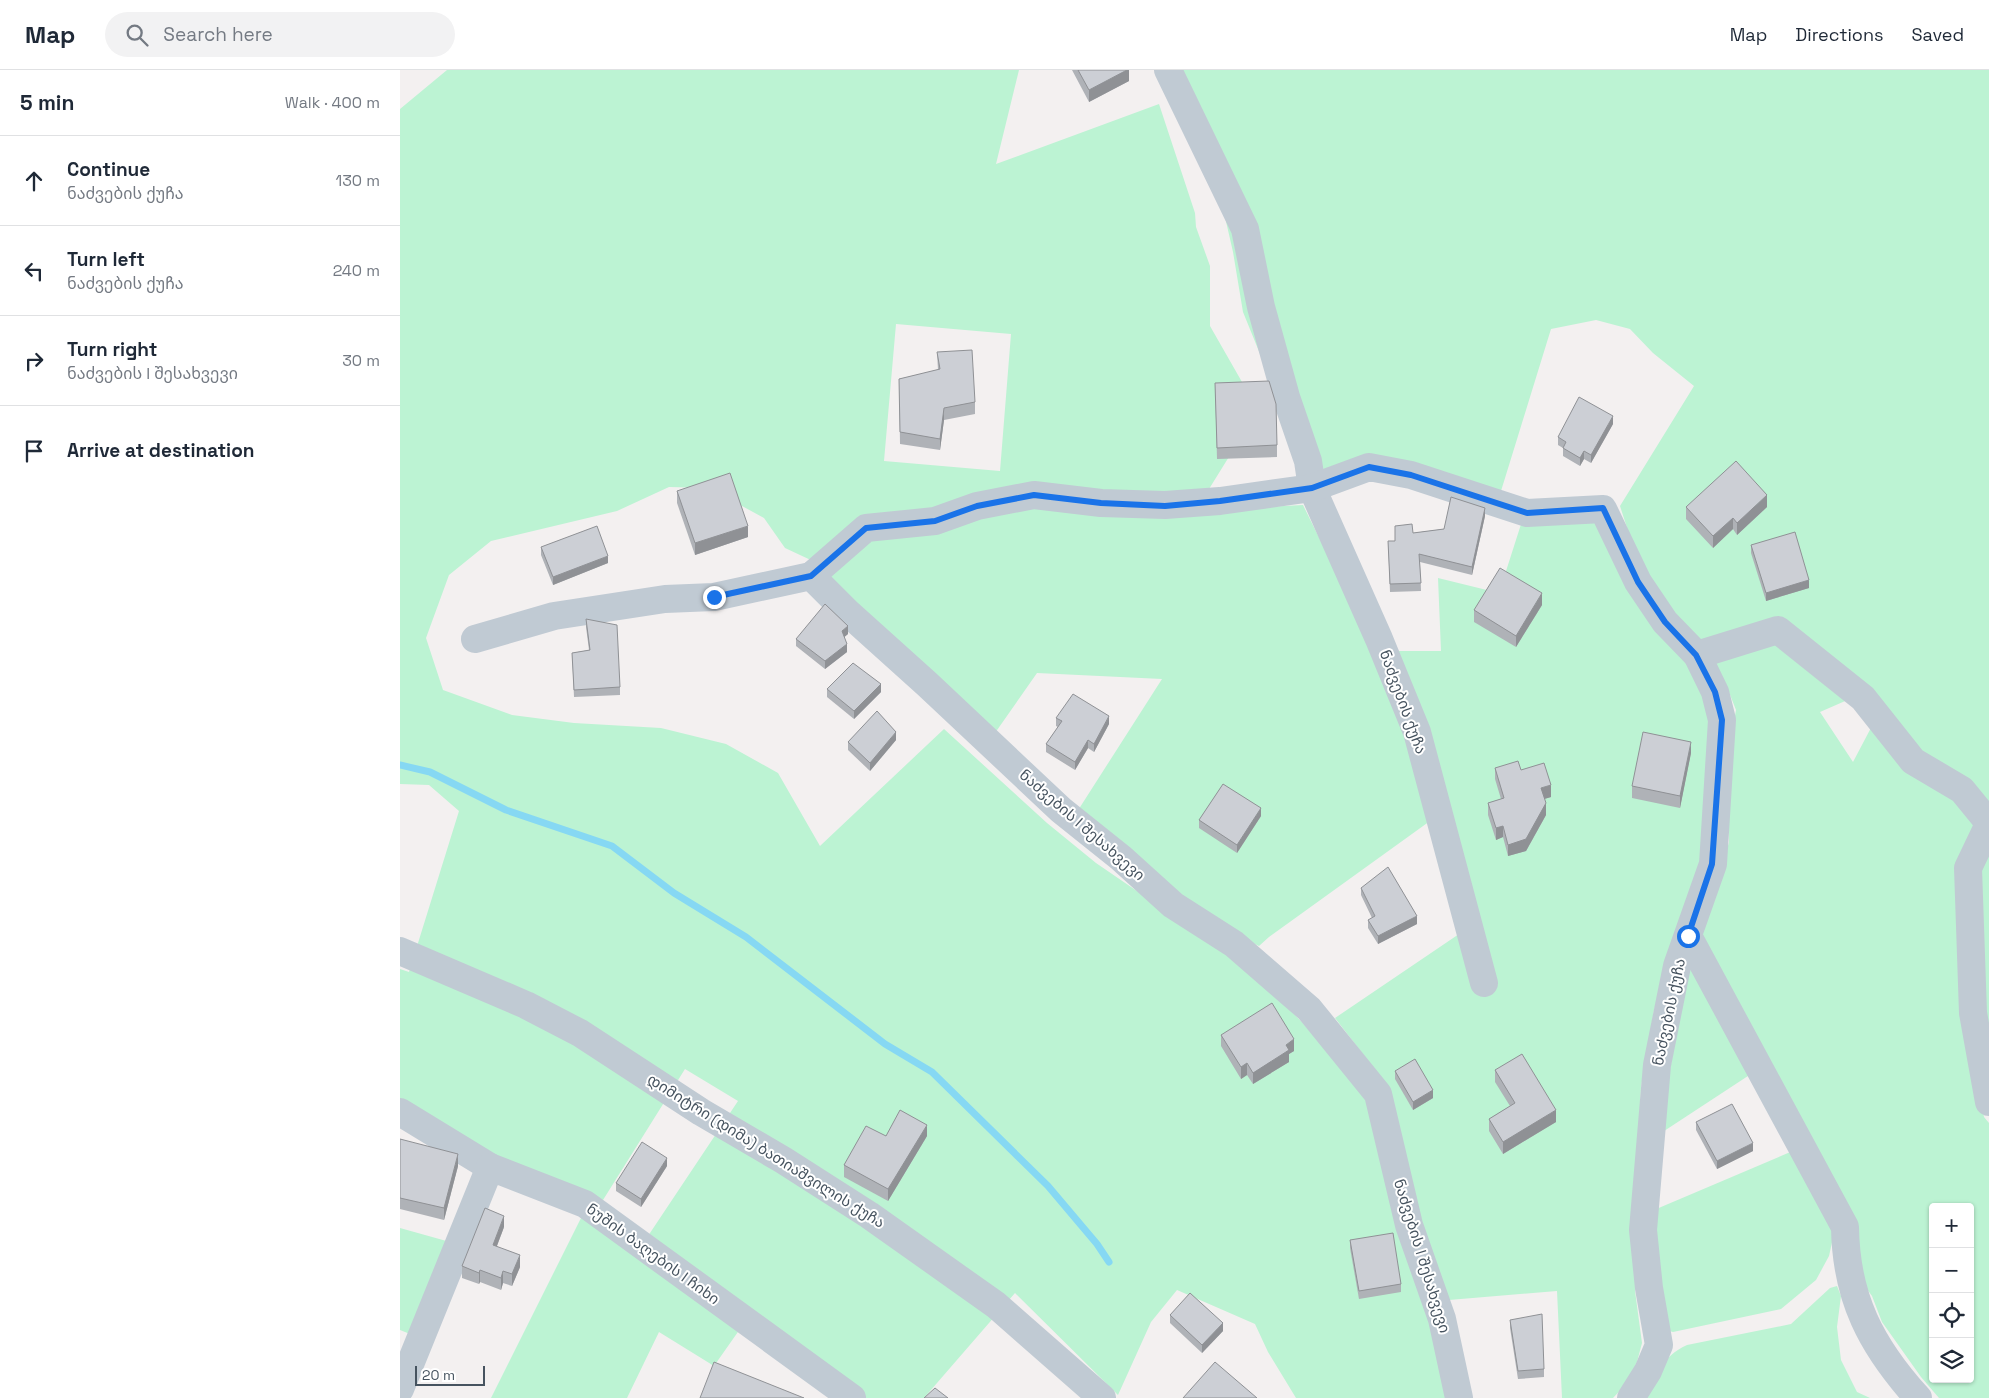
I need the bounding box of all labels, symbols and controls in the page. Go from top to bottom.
search box [105,12,455,57]
text: Map [25,19,75,50]
icon: search [123,21,151,49]
text: Search here [163,22,273,47]
text: Map [1730,23,1767,46]
text: Directions [1795,23,1884,46]
text: Saved [1912,23,1964,46]
text: 5 min [20,89,74,116]
text: Walk · 400 m [285,92,380,113]
text: Continue [67,157,150,182]
icon: ahead [20,167,48,195]
text: 130 m [336,170,380,191]
text: ნაძვების ქუჩა [67,183,184,204]
text: Turn left [67,247,145,272]
icon: left [20,257,48,285]
text: 240 m [333,260,380,281]
text: ნაძვების ქუჩა [67,273,184,294]
text: Turn right [67,337,157,362]
icon: right [20,347,48,375]
text: 30 m [342,350,380,371]
text: ნაძვების I შესახვევი [67,363,238,384]
icon: arrive [20,437,48,465]
text: Arrive at destination [67,438,255,463]
route end [703,586,726,609]
street label: ნაძვების ქუჩა [1376,647,1431,756]
street label: ნაძვების I შესახვევი [1016,765,1149,884]
route start [1677,925,1700,948]
street label: ნაძვების ქუჩა [1648,956,1689,1067]
street label: დიმიტრი (დიმა) ბათიაშვილის ქუჩა [644,1069,888,1233]
street label: ნაძვების I შესახვევი [1390,1176,1455,1335]
street label: ნუშის ბაღების I ჩიხი [583,1199,724,1308]
map controls [1929,1203,1974,1383]
button: + [1929,1203,1974,1248]
button: − [1929,1248,1974,1293]
button: locate [1929,1293,1974,1338]
button: layers [1929,1338,1974,1383]
scale bar [415,1363,485,1386]
text: 20 m [422,1366,455,1384]

